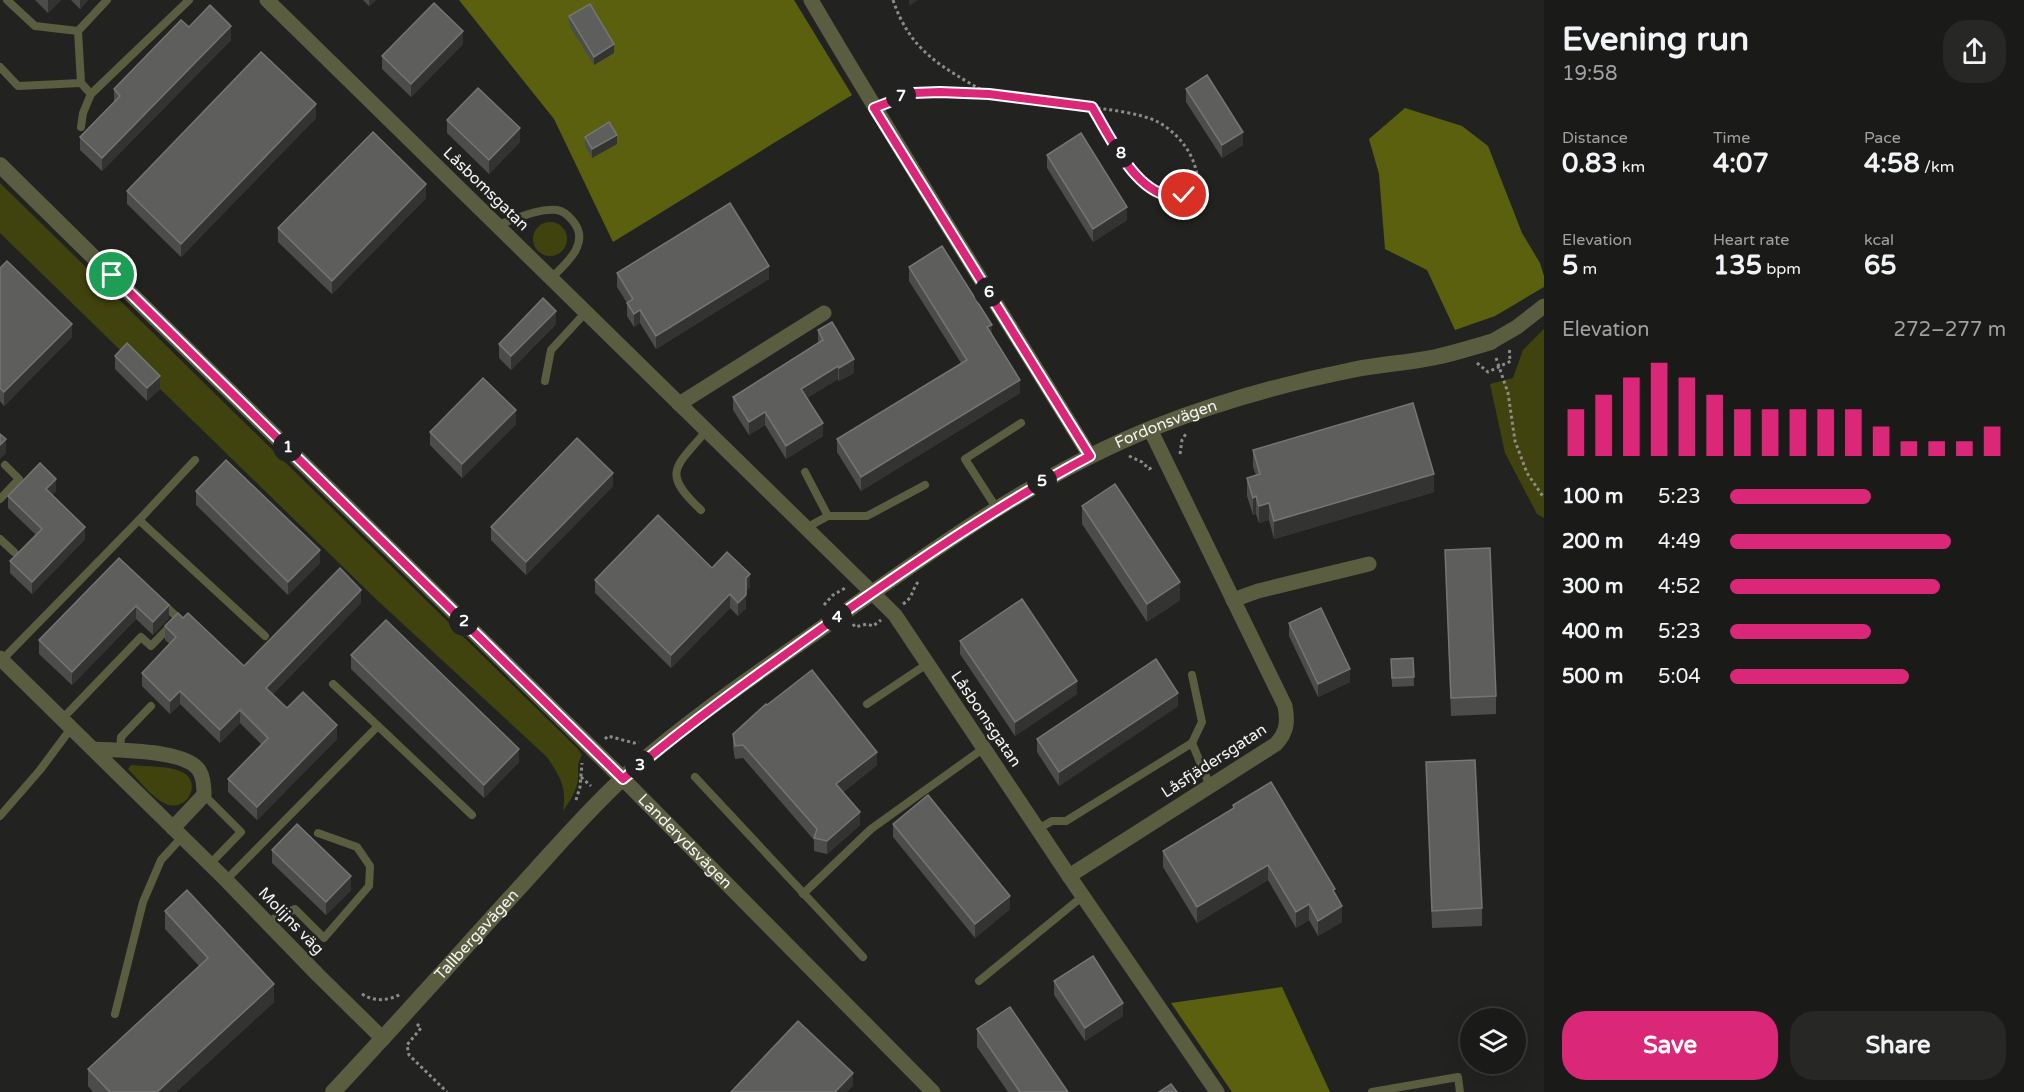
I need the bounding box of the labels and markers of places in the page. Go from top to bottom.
pin: 7 [886,81,916,111]
pin: 8 [1106,138,1136,168]
pin [1158,169,1209,220]
pin [86,249,137,300]
pin: 6 [974,277,1004,307]
pin: 1 [273,432,303,462]
pin: 5 [1027,466,1057,496]
pin: 4 [822,602,852,632]
pin: 2 [449,606,479,636]
pin: 3 [625,750,655,780]

